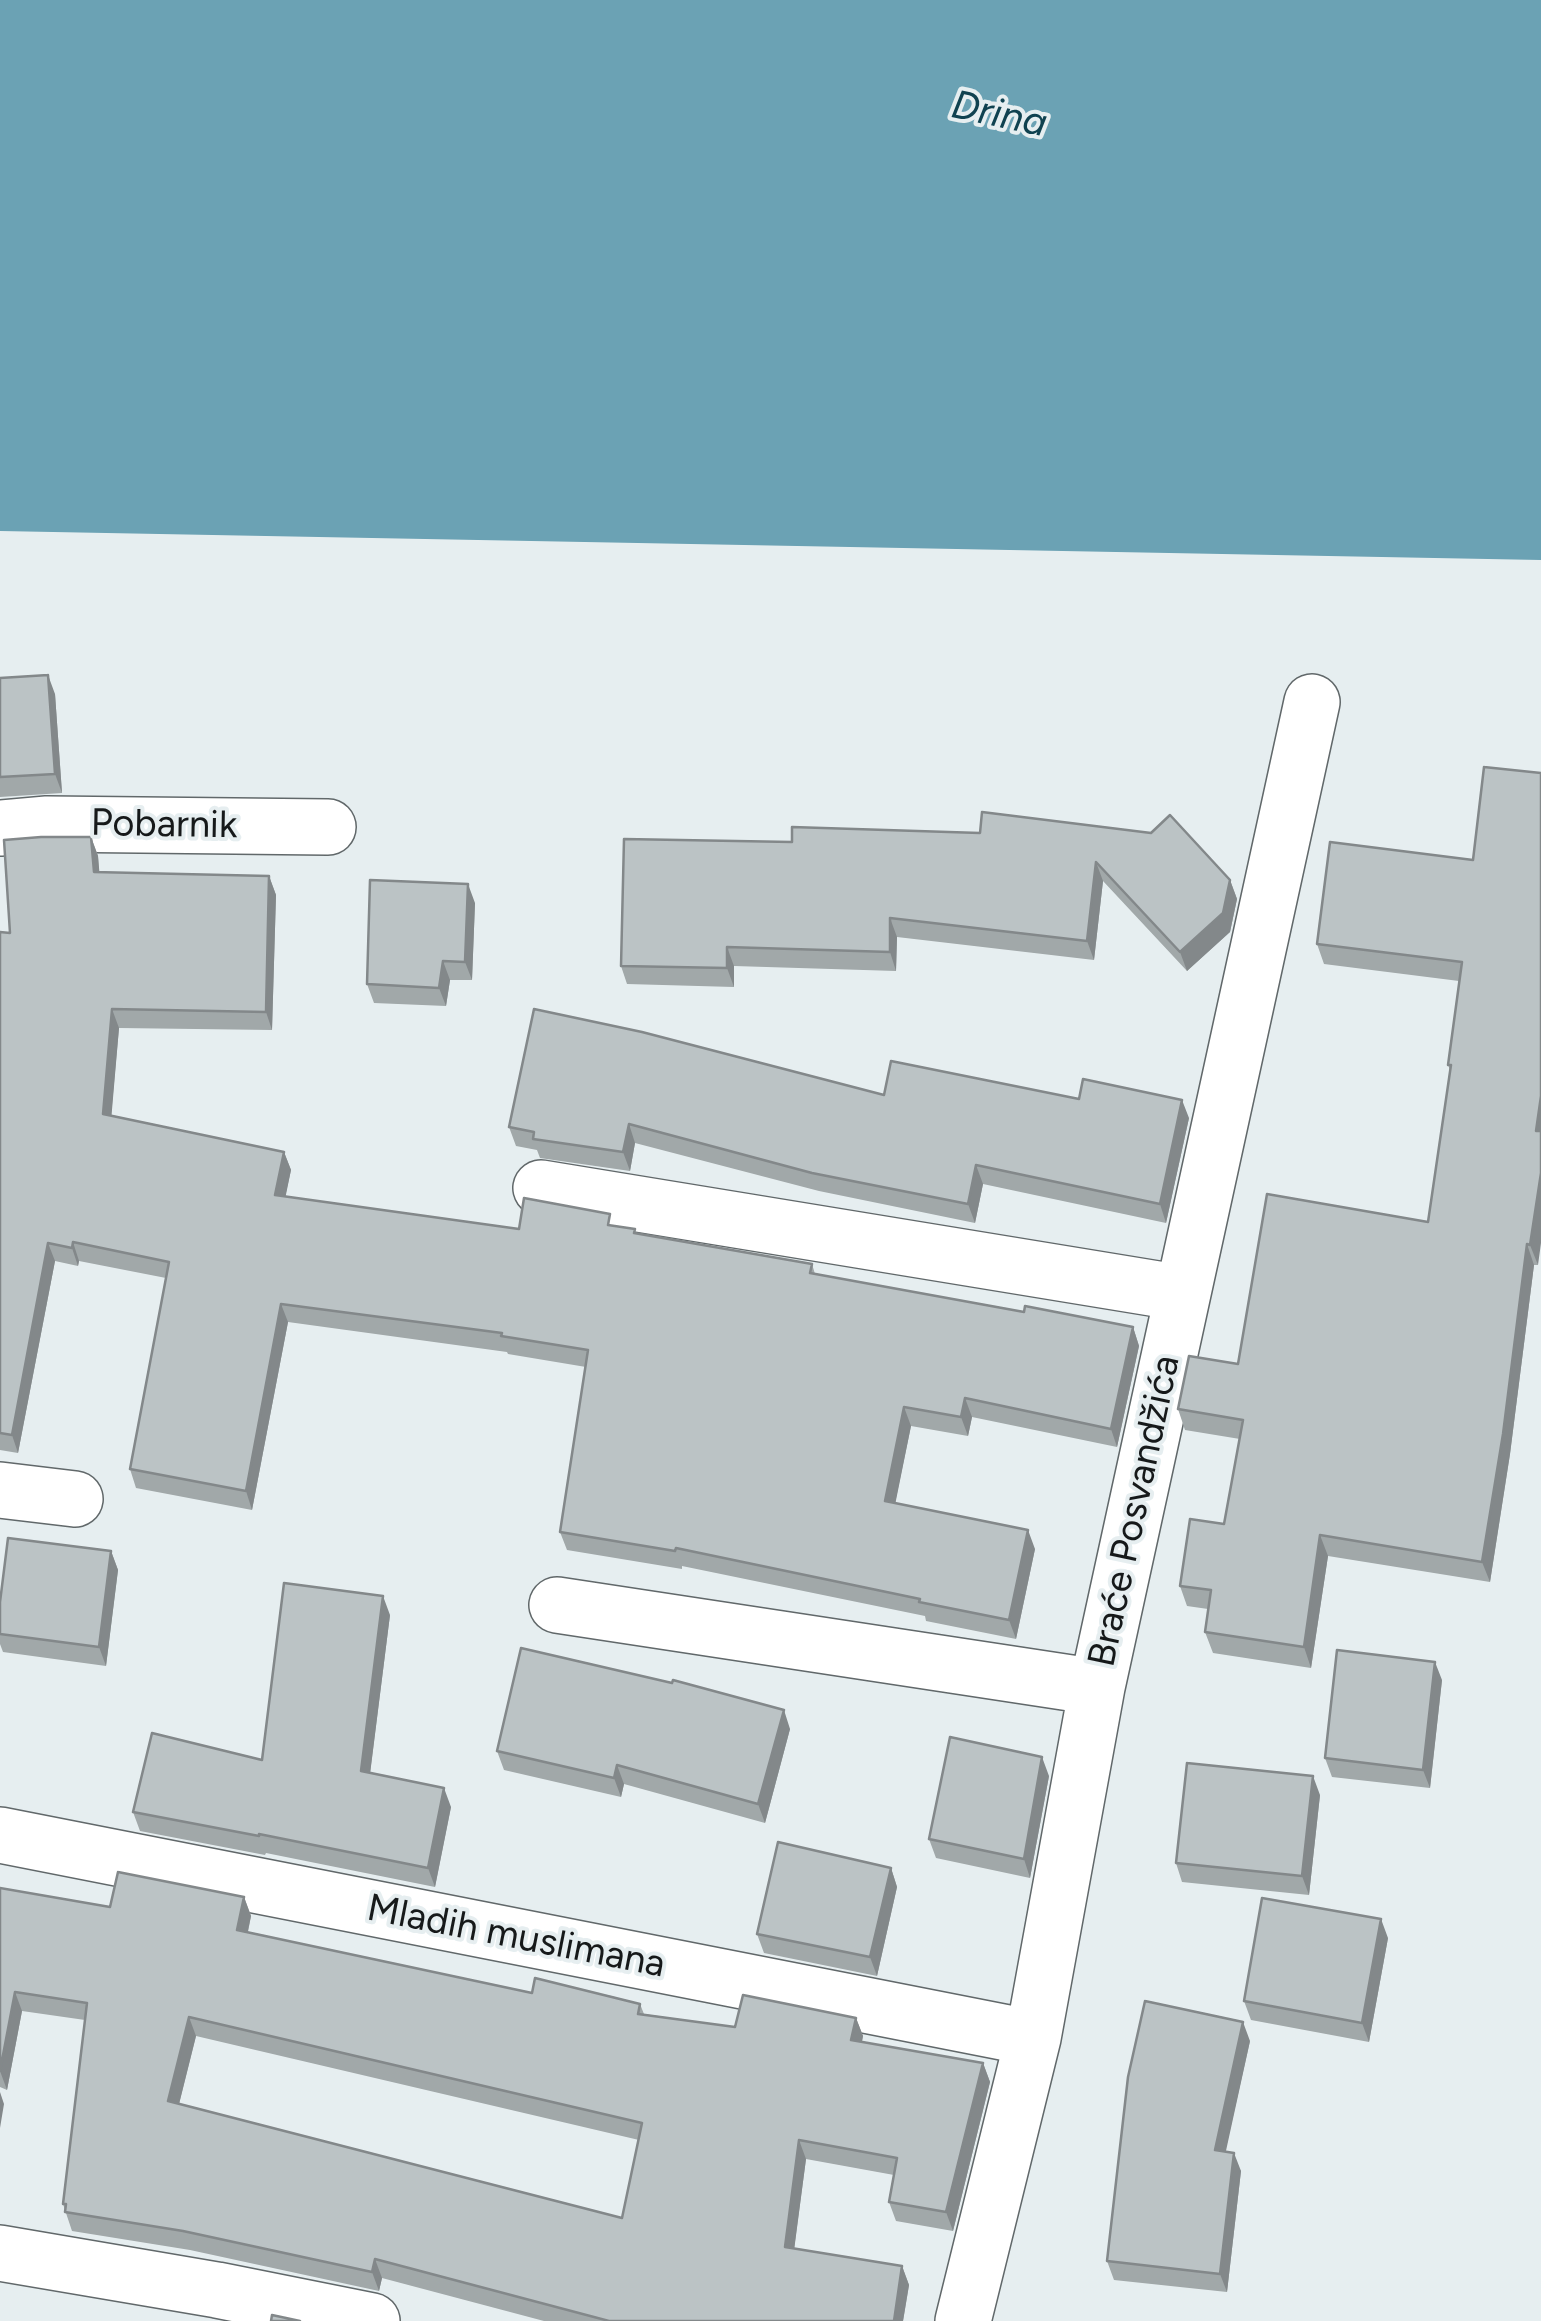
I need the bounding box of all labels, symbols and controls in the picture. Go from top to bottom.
water label: Drina [947,82,1051,148]
street label: Pobarnik [90,801,238,849]
street label: Braće Posvandžića [1080,1351,1190,1671]
street label: Mladih muslimana [363,1886,669,1988]

